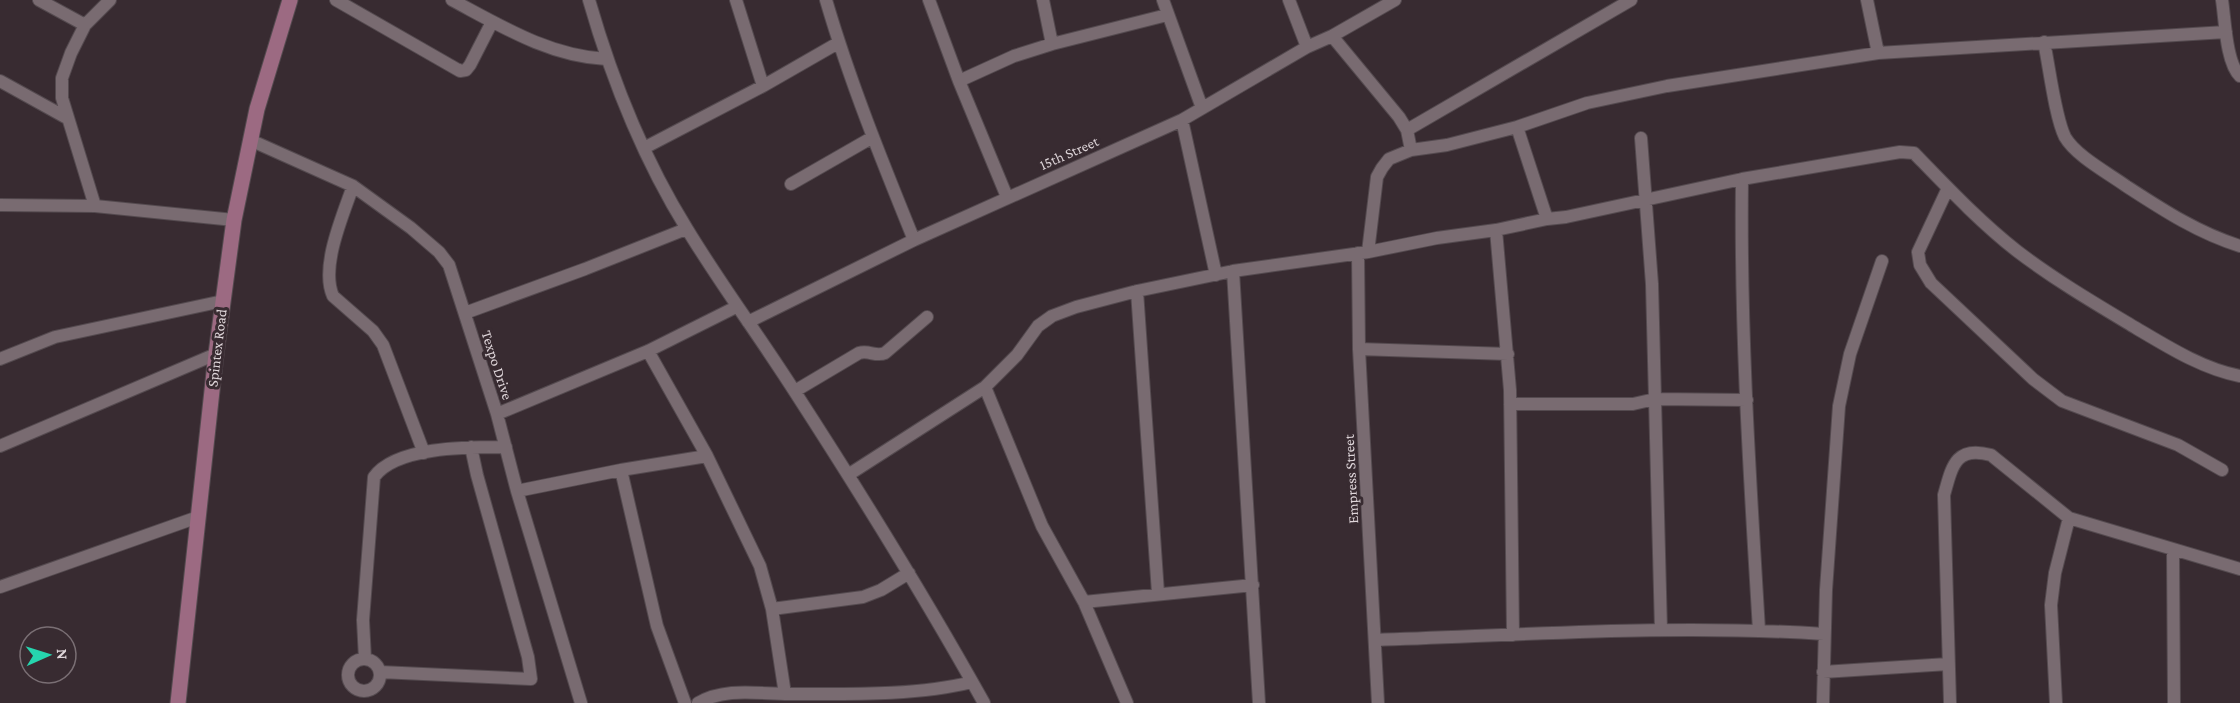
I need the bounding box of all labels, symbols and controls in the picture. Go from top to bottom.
street label: 15th Street [1037,132,1102,173]
street label: Spintex Road [204,308,231,388]
street label: Texpo Drive [477,328,516,402]
street label: Empress Street [1341,433,1362,524]
north arrow [18,625,78,685]
text: N [54,648,71,660]

